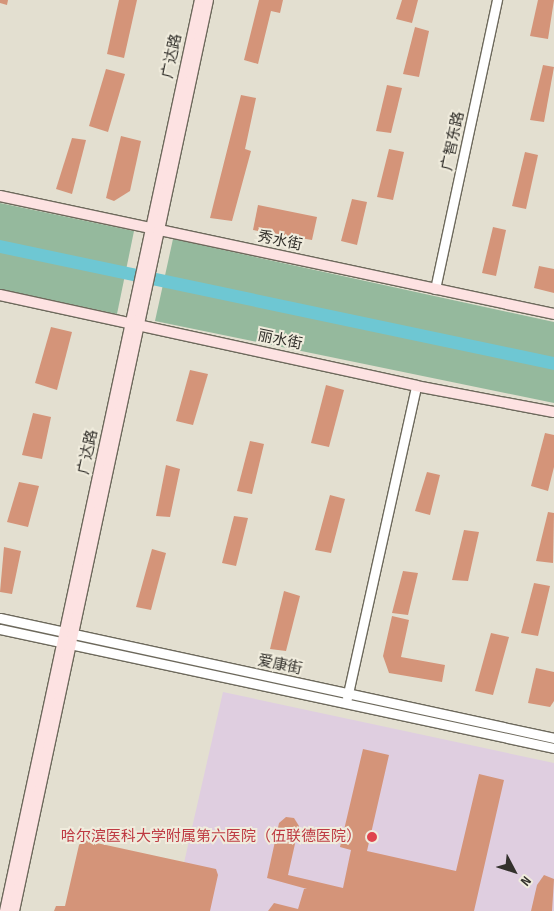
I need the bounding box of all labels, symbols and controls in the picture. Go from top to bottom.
street label: 广达路 [159,32,185,80]
street label: 广智东路 [438,110,468,172]
street label: 秀水街 [256,228,304,254]
street label: 丽水街 [256,327,304,353]
street label: 广达路 [75,428,101,476]
street label: 爱康街 [256,652,304,678]
place label: 哈尔滨医科大学附属第六医院（伍联德医院） [61,828,361,846]
marker: 哈尔滨医科大学附属第六医院（伍联德医院） [365,830,379,844]
north arrow [489,846,539,896]
text: N [517,873,535,889]

